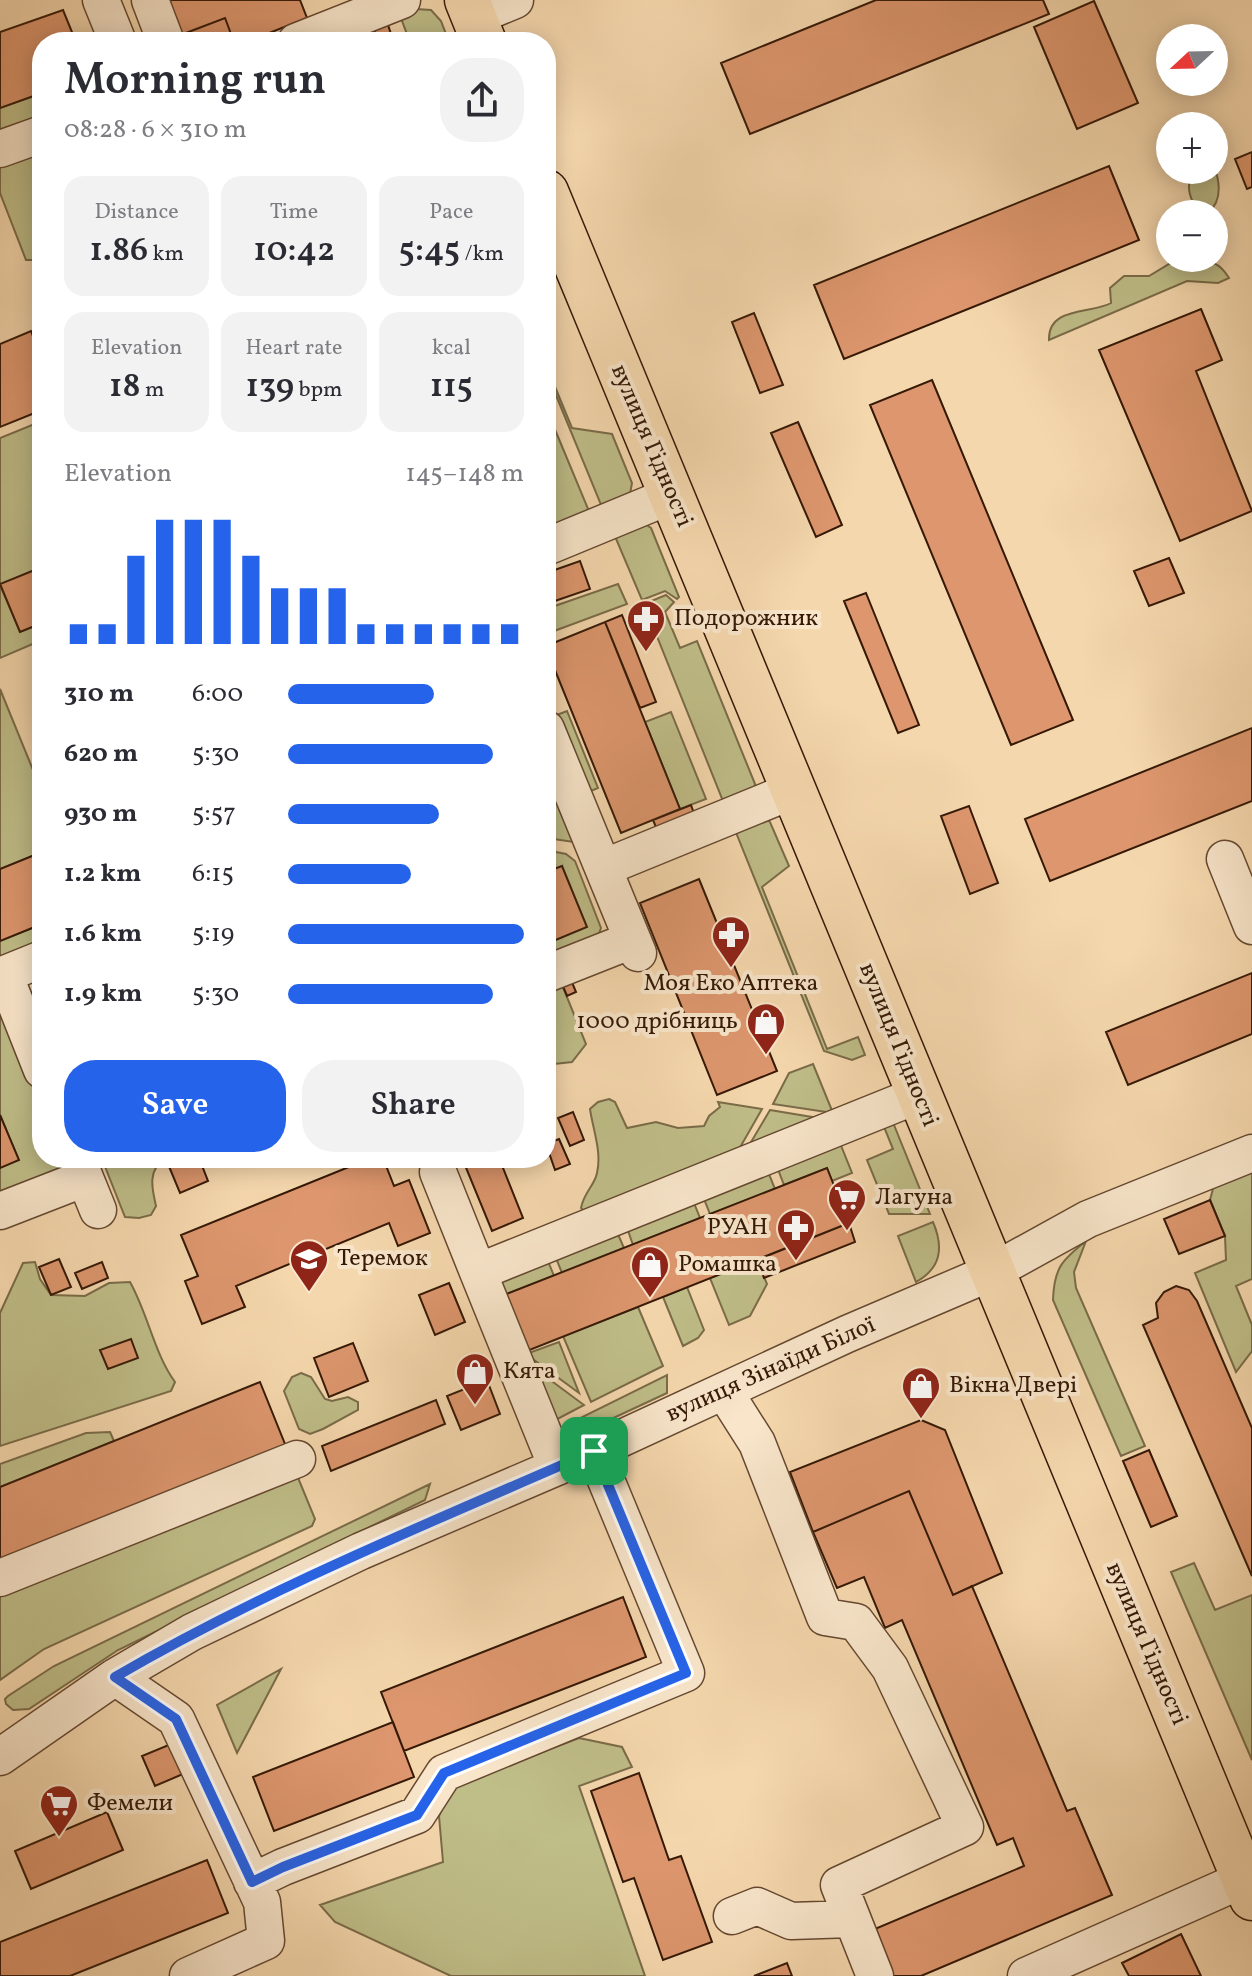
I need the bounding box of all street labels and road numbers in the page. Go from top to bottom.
street label: вулиця Гідності [601,359,701,533]
street label: вулиця Гідності [850,958,946,1132]
street label: вулиця Зінаїди Білої [661,1308,881,1432]
street label: вулиця Гідності [1096,1557,1196,1731]

